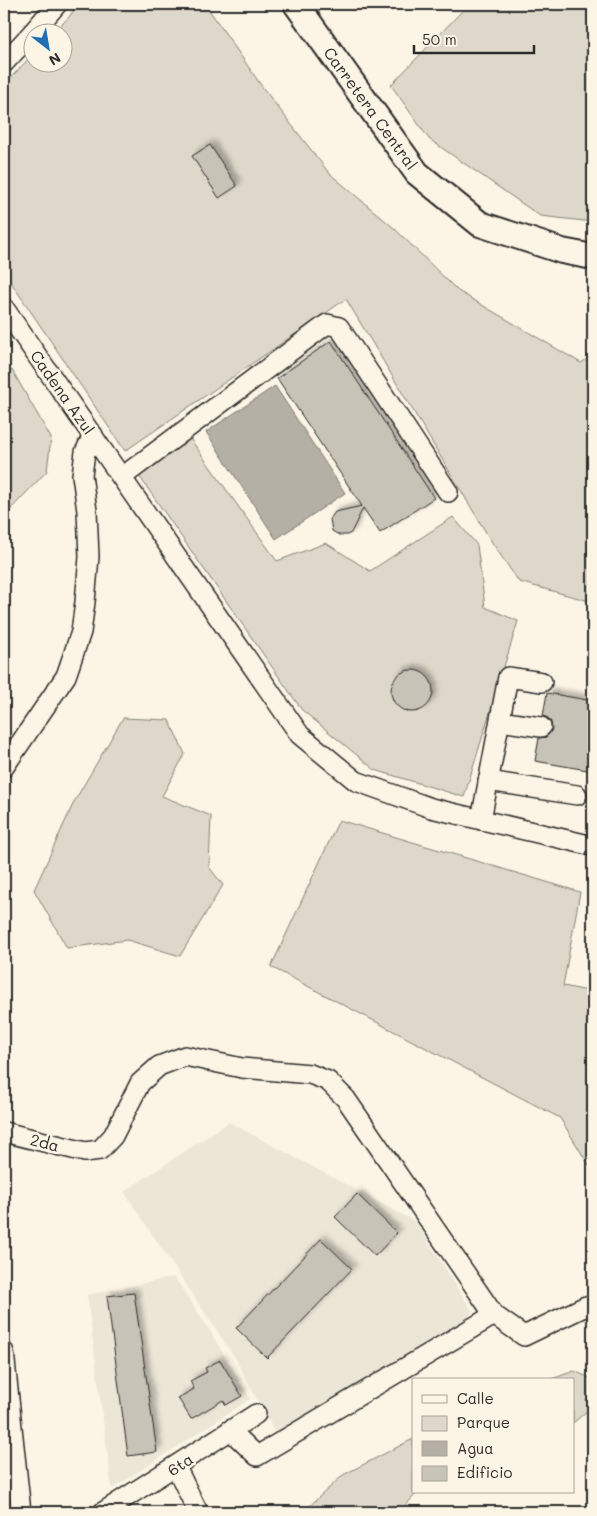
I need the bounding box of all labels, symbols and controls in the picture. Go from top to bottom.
north arrow [22,22,72,72]
scale bar [414,22,534,54]
text: 50 m [422,29,457,49]
street label: Carretera Central [319,42,423,174]
text: N [45,49,64,70]
street label: Cadena Azul [26,346,100,438]
street label: 2da [28,1128,62,1156]
legend [412,1378,574,1494]
text: Calle [457,1388,494,1408]
text: Parque [457,1412,510,1432]
text: Agua [457,1438,494,1458]
street label: 6ta [163,1448,197,1480]
text: Edificio [457,1462,513,1482]

